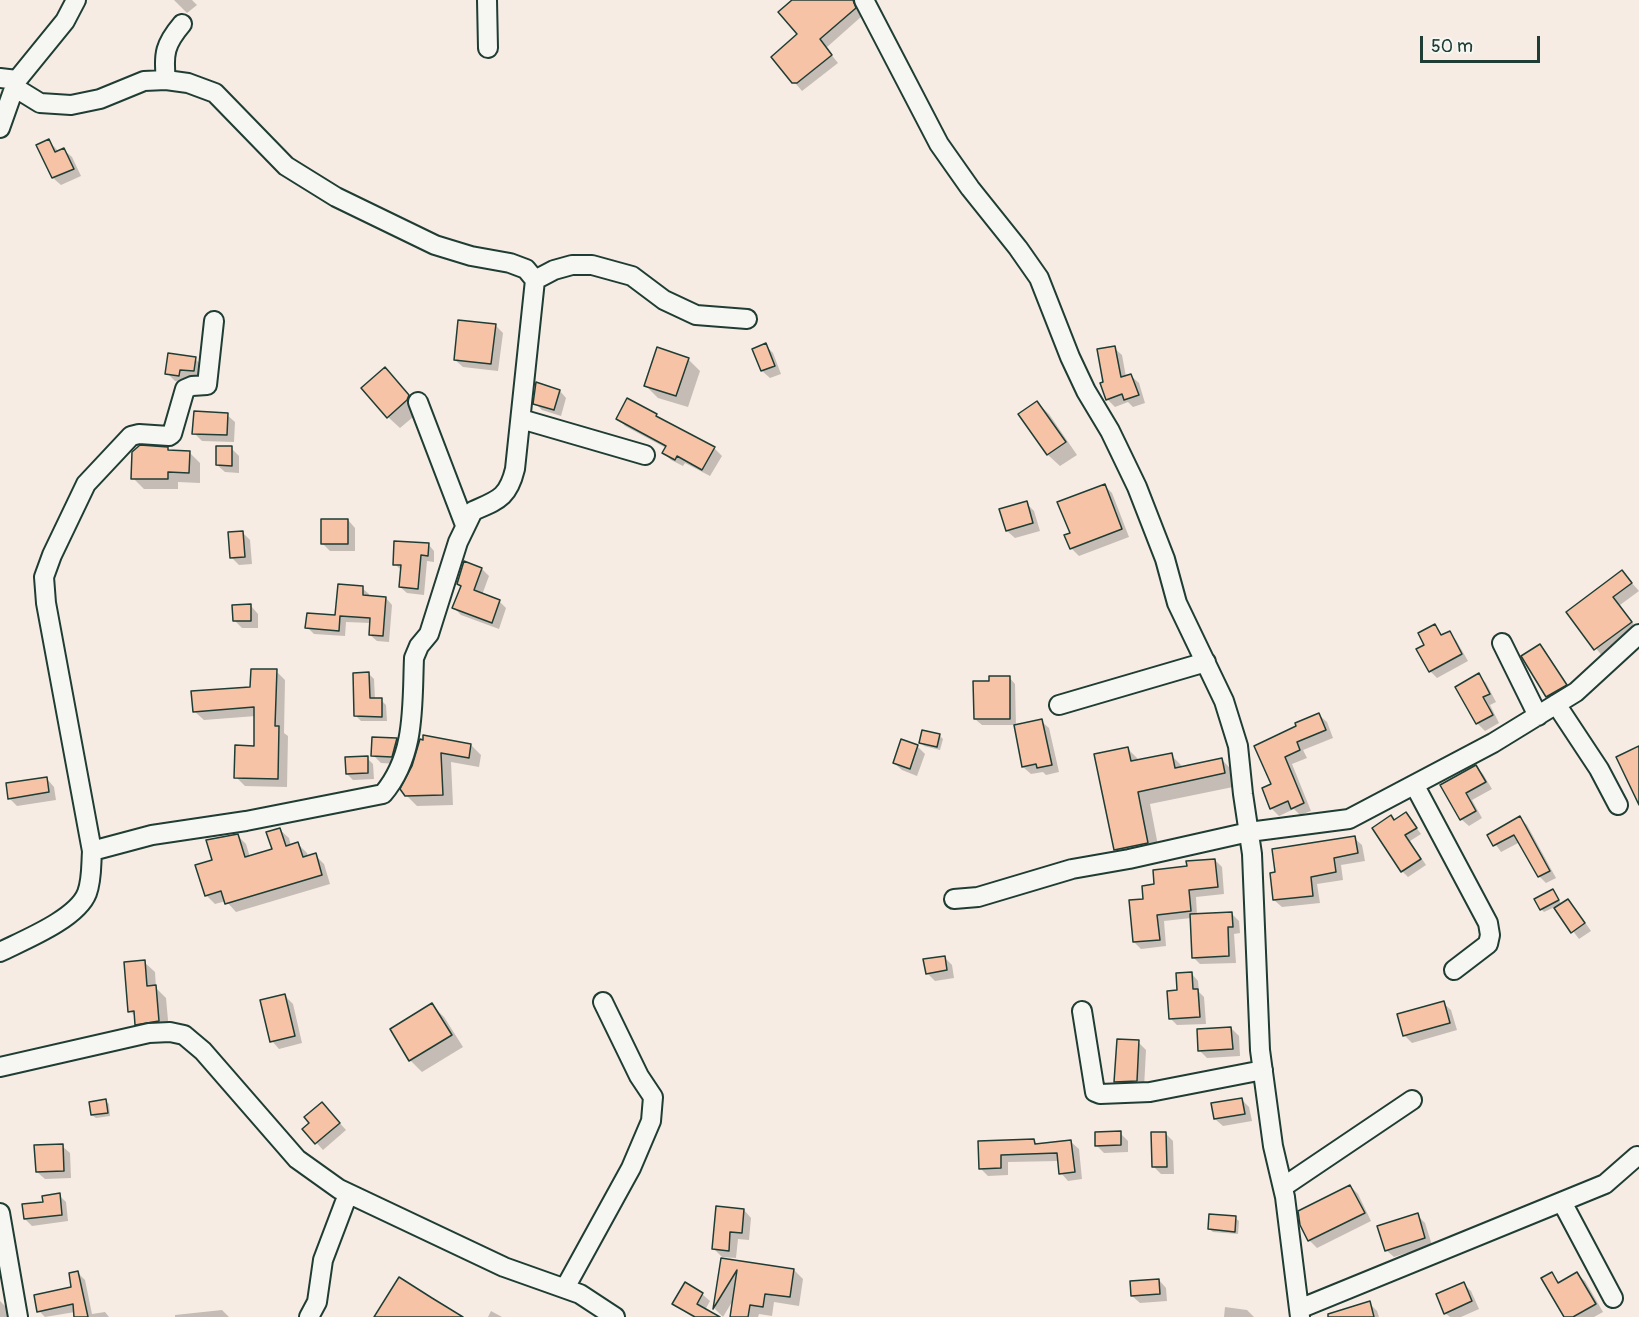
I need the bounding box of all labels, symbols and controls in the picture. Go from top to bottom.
scale bar [1423,24,1543,62]
text: 50 m [1431,35,1473,58]

